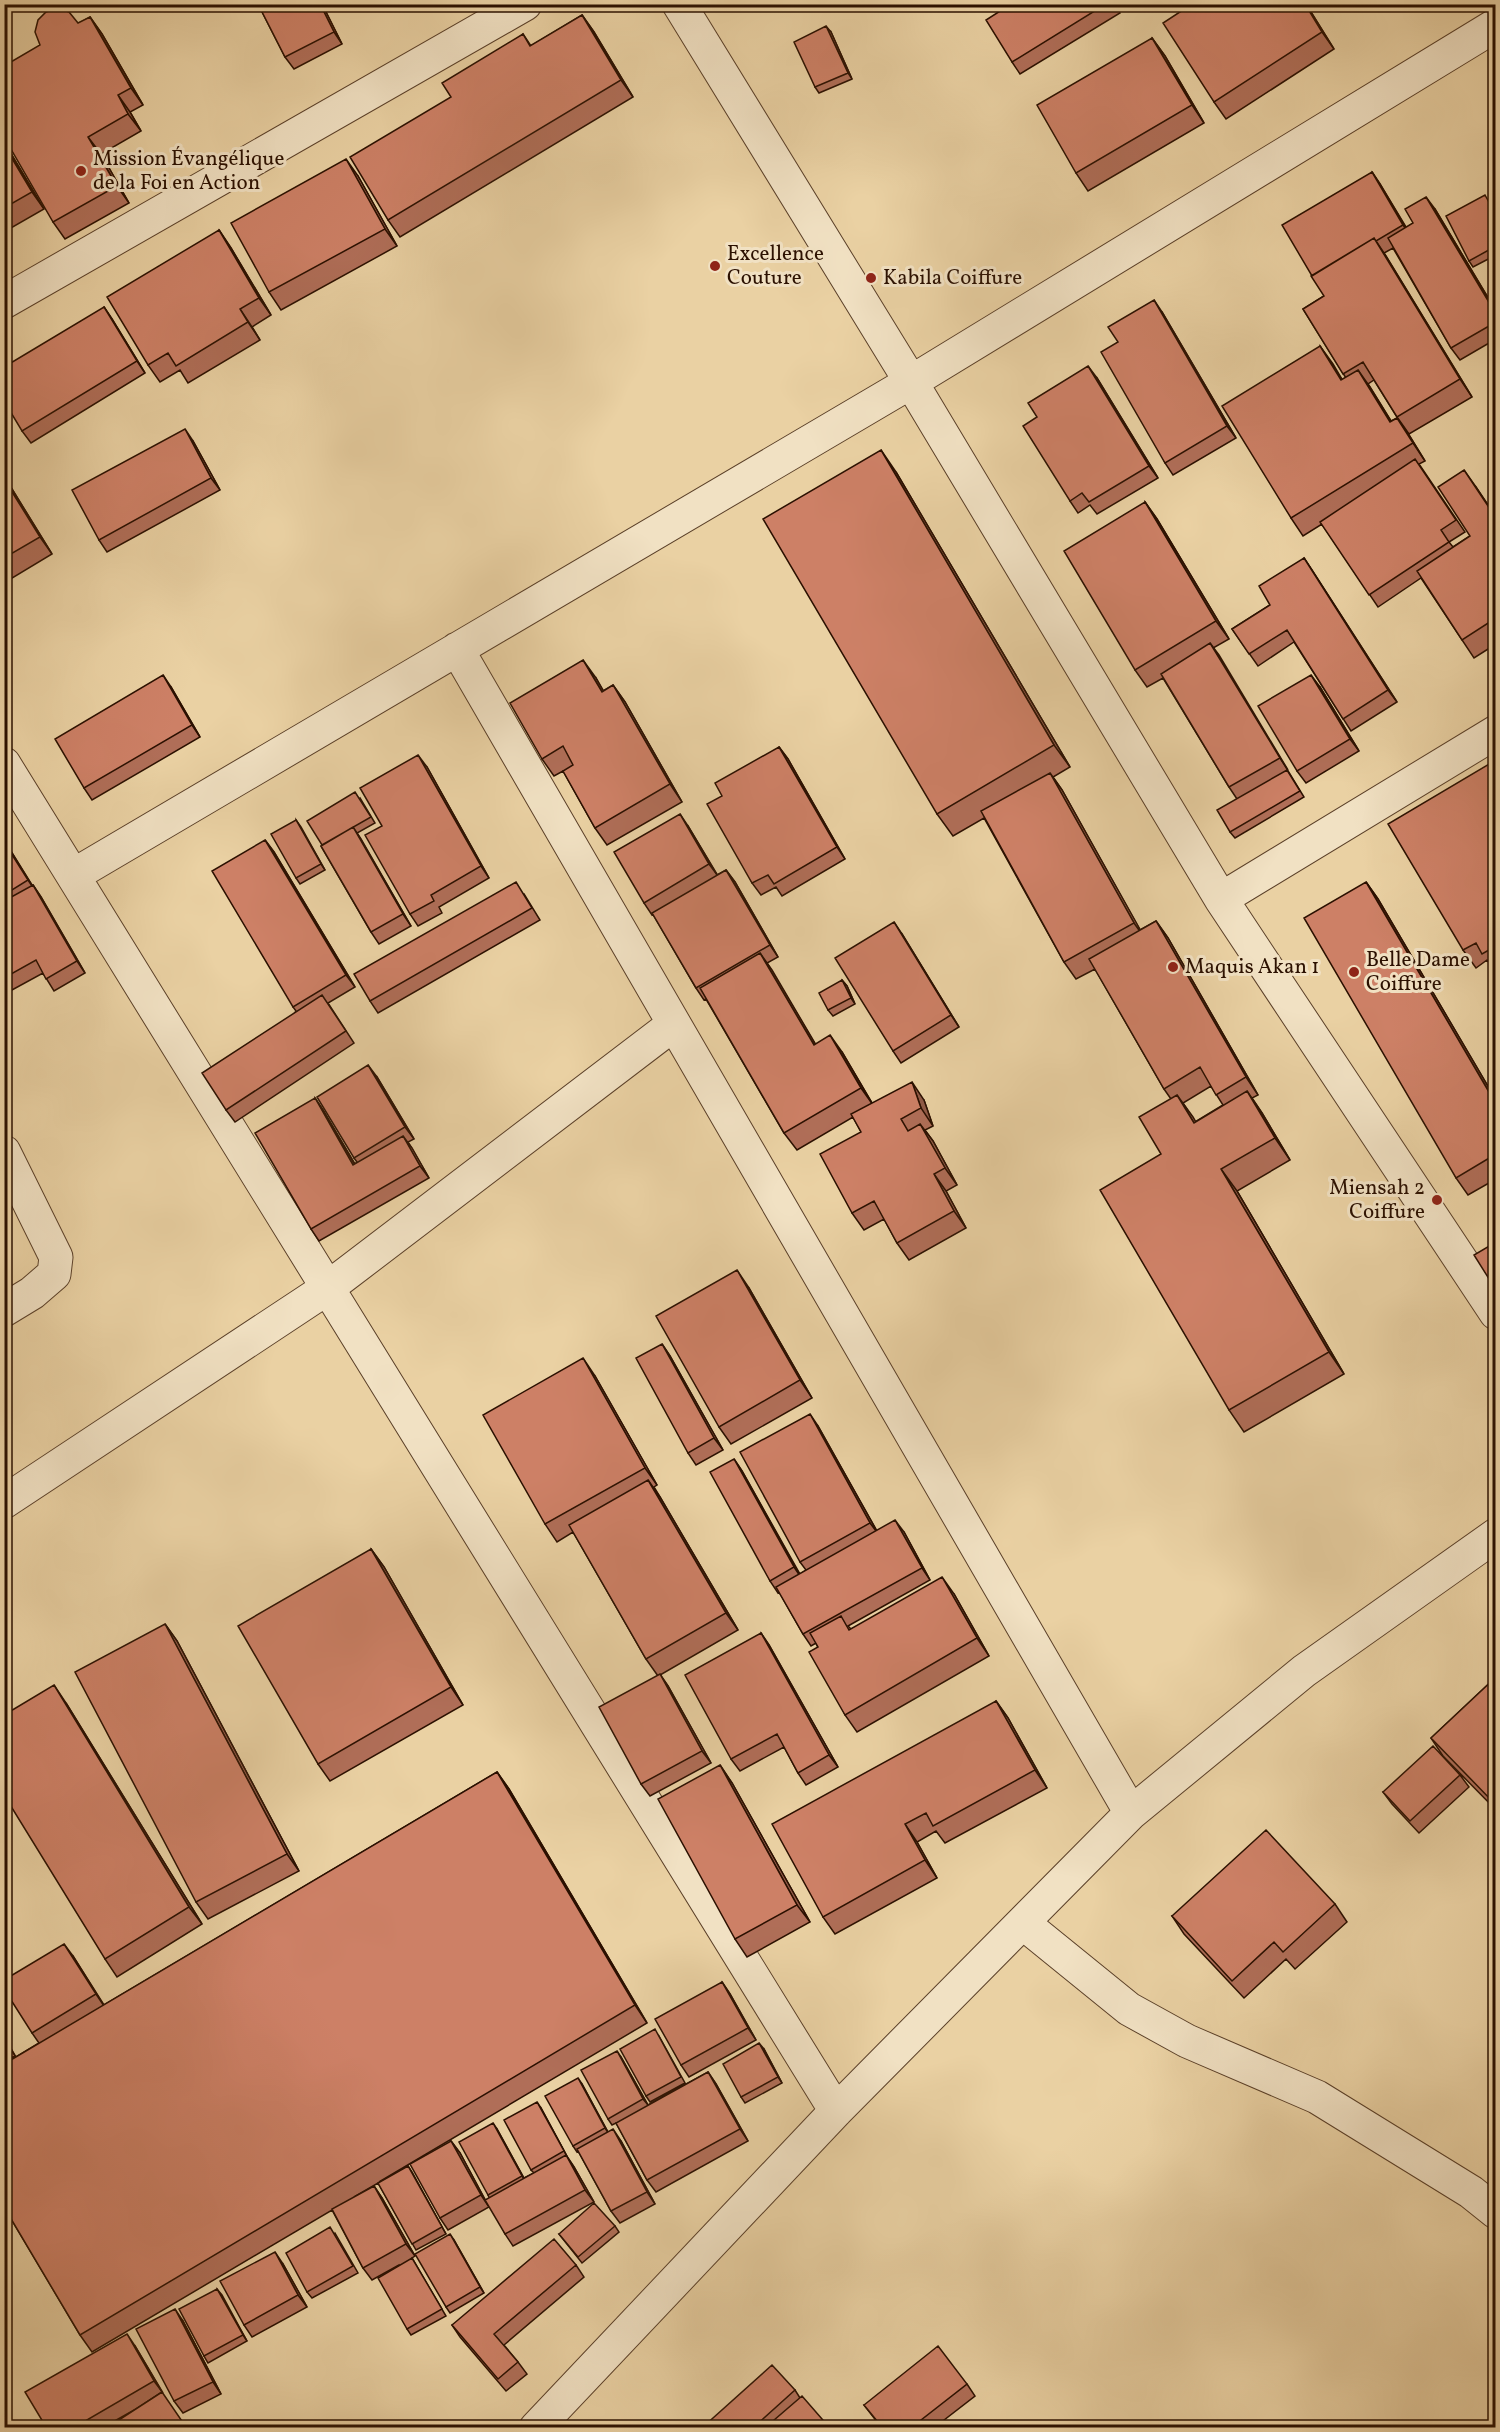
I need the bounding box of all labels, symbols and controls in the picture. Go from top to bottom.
place label: Mission Évangélique de la Foi en Action [93,145,284,198]
marker: Mission Évangélique de la Foi en Action [74,164,88,178]
place label: Excellence Couture [727,240,824,293]
marker: Excellence Couture [708,259,722,273]
place label: Kabila Coiffure [883,264,1022,293]
marker: Kabila Coiffure [864,271,878,285]
place label: Belle Dame Coiffure [1366,946,1470,999]
place label: Maquis Akan 1 [1185,953,1319,982]
marker: Maquis Akan 1 [1166,960,1180,974]
marker: Belle Dame Coiffure [1347,965,1361,979]
place label: Miensah 2 Coiffure [1329,1174,1425,1227]
marker: Miensah 2 Coiffure [1430,1193,1444,1207]

